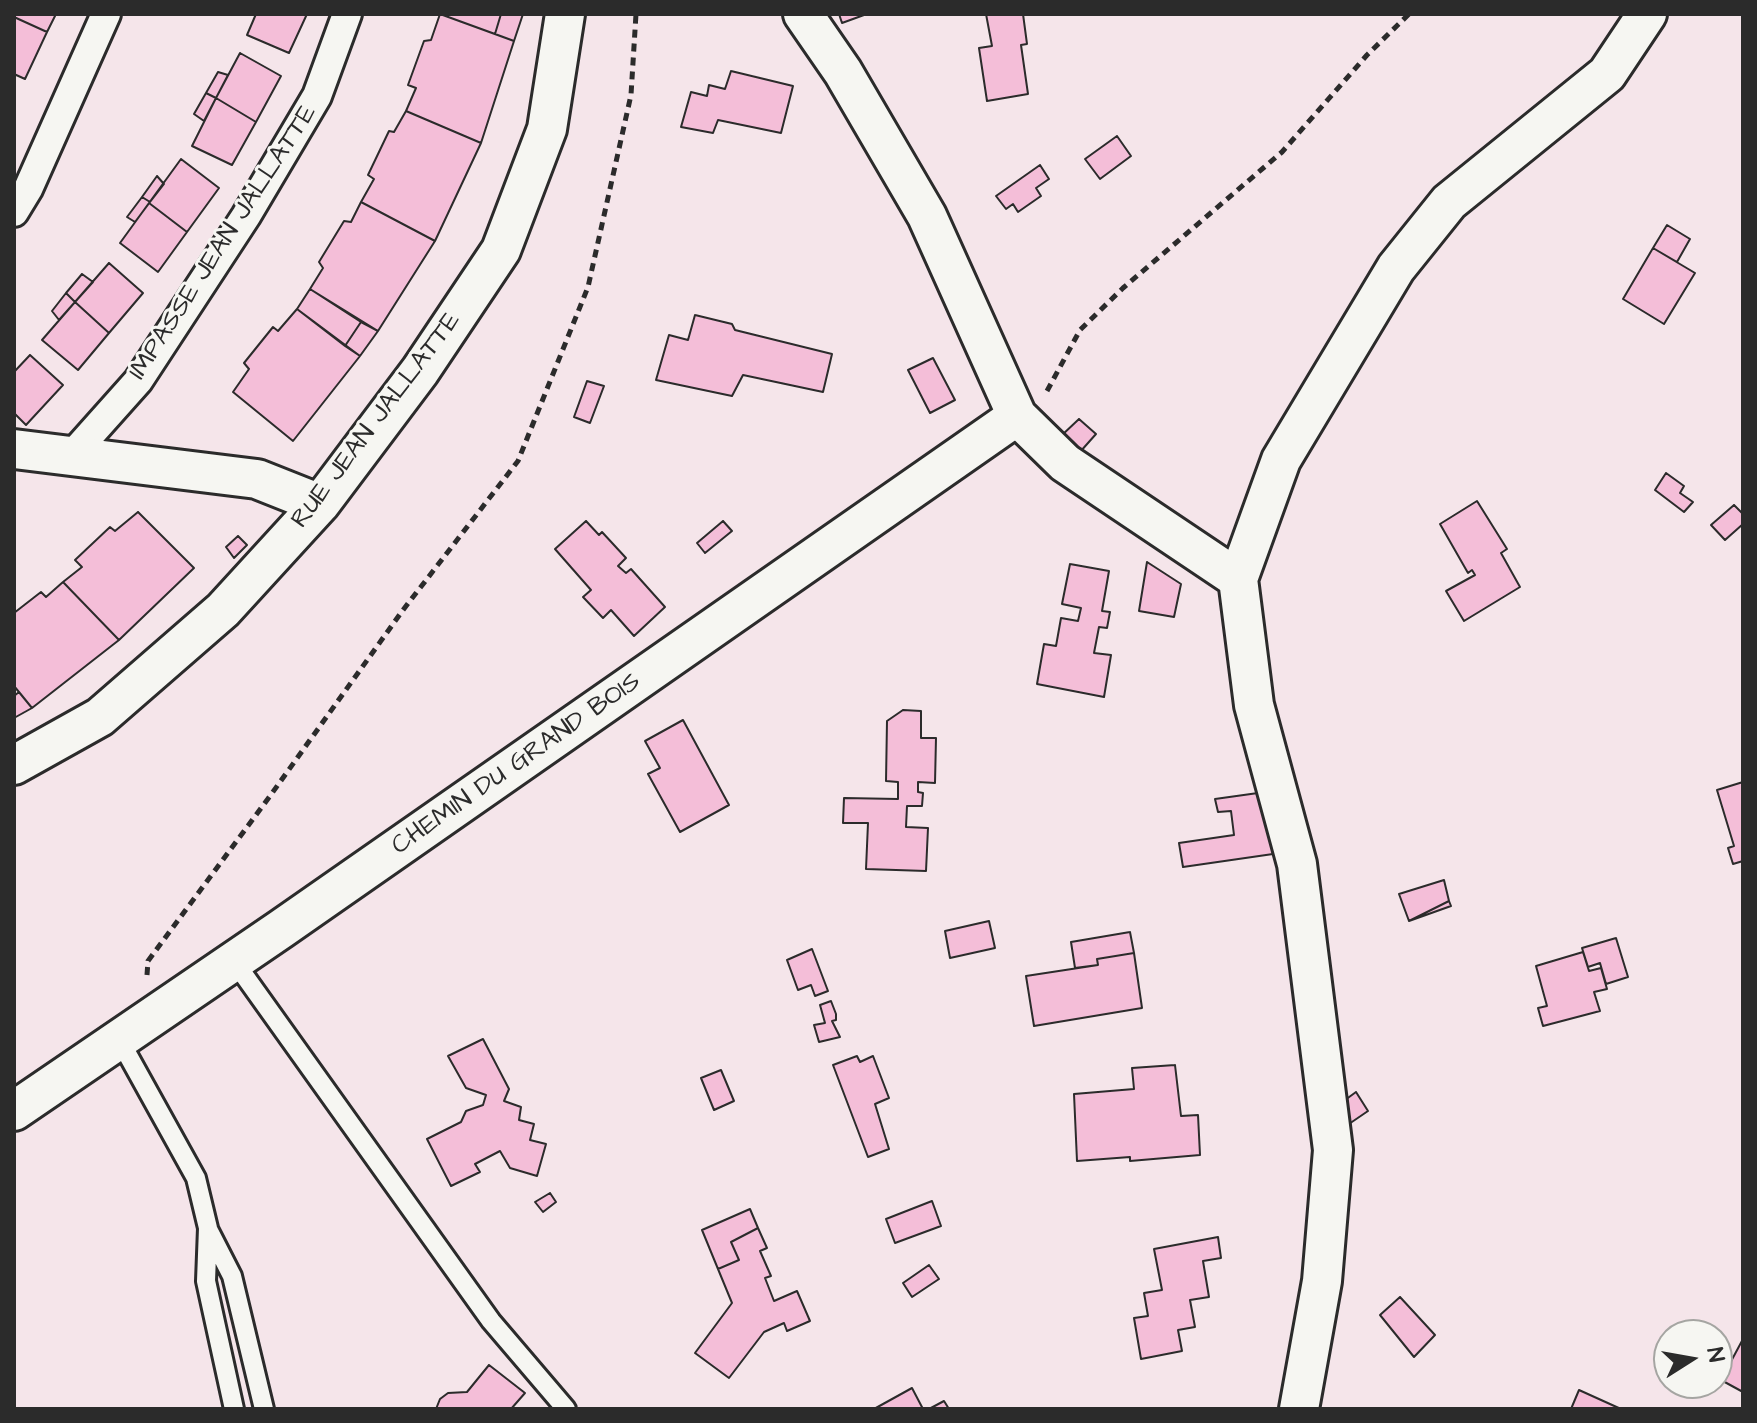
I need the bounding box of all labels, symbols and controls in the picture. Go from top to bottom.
street label: IMPASSE JEAN JALLATTE [123,100,325,386]
street label: RUE JEAN JALLATTE [286,307,468,535]
street label: CHEMIN DU GRAND BOIS [386,667,648,863]
north arrow [1653,1319,1733,1399]
text: N [1699,1345,1732,1364]

